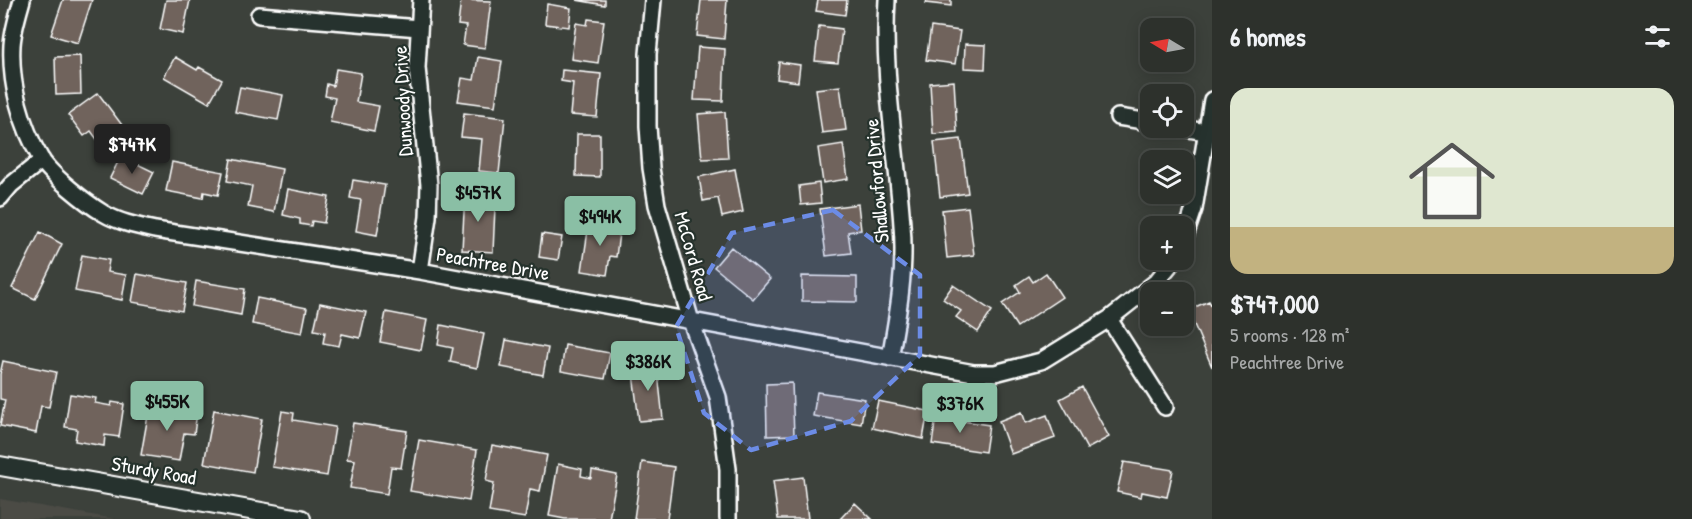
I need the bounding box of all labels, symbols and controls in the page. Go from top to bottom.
north arrow [1140,18,1194,72]
map controls [1140,18,1194,336]
text: 6 homes [1230,19,1306,54]
icon: filters [1641,20,1674,53]
street label: Dunwoody Drive [386,45,418,157]
button: locate [1140,84,1194,138]
street label: Shallowford Drive [857,118,895,244]
pin: $747K [90,124,174,175]
icon: home [1398,127,1506,235]
text: $747K [108,130,156,157]
button: layers [1140,150,1194,204]
pin: $457K [436,172,520,223]
text: $457K [455,178,501,205]
pin: $494K [558,196,642,247]
text: $494K [579,202,621,229]
street label: McCord Road [668,208,720,304]
button: + [1140,216,1194,270]
street label: Peachtree Drive [434,240,552,286]
button: − [1140,282,1194,336]
text: $747,000 [1230,286,1319,321]
text: 5 rooms · 128 m² [1230,321,1349,348]
pin: $386K [606,341,690,392]
text: $386K [625,347,671,374]
text: Peachtree Drive [1230,348,1344,375]
pin: $455K [125,381,209,432]
pin: $376K [918,383,1002,434]
text: $455K [144,387,190,414]
text: $376K [936,389,984,416]
street label: Sturdy Road [110,449,199,491]

